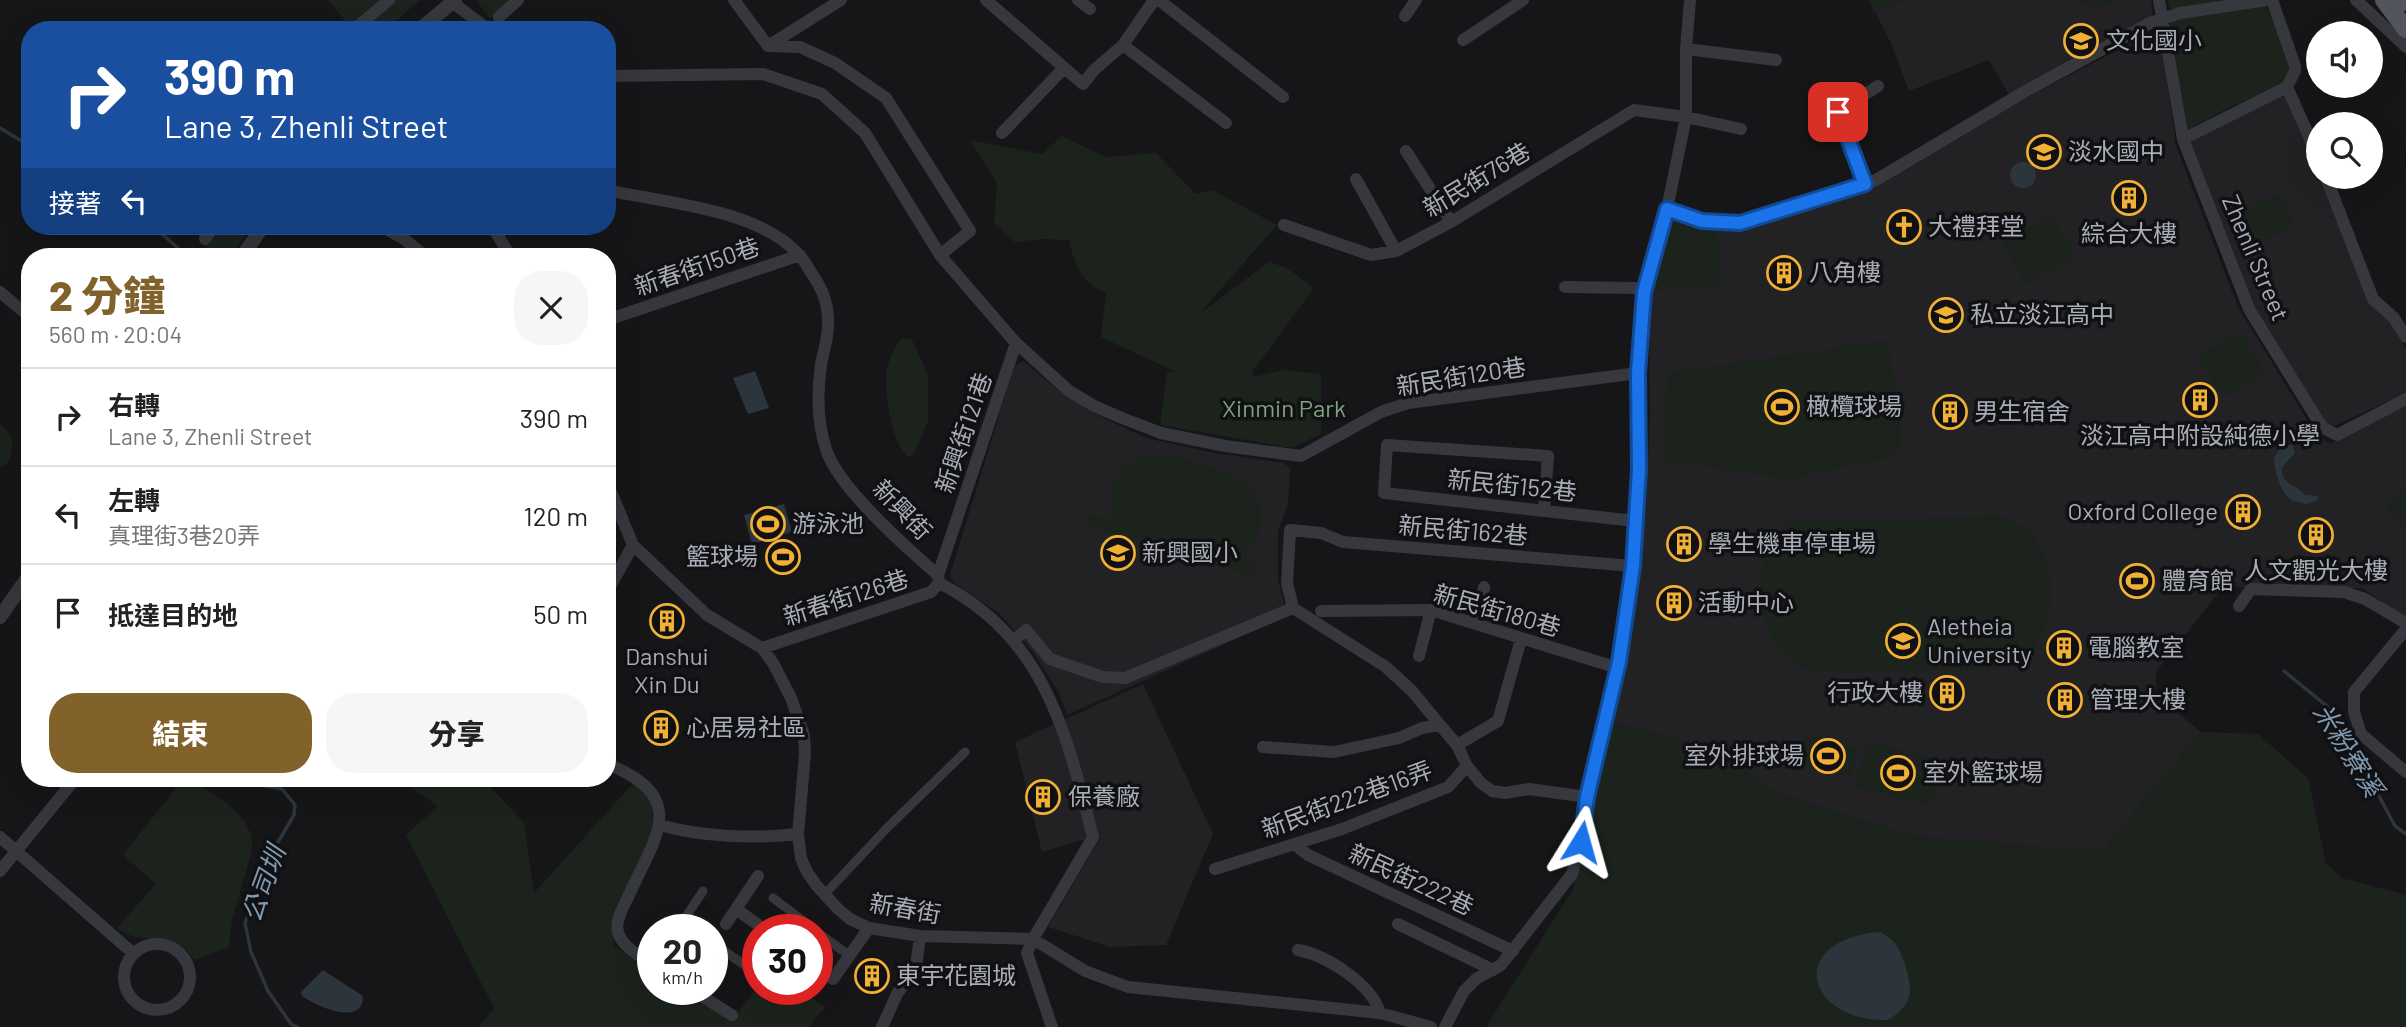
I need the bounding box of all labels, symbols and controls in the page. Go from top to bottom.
map controls [2306,21,2383,189]
button: sound [2306,21,2383,98]
school or university icon: 文化國小 [2062,22,2100,60]
place label: 文化國小 [2106,25,2202,54]
text: 390 m [164,46,295,105]
icon: right [49,49,140,140]
pin [1808,82,1868,142]
icon: arrive [1819,93,1857,131]
text: Lane 3, Zhenli Street [164,106,449,144]
button: search [2306,112,2383,189]
school or university icon: 淡水國中 [2025,133,2063,171]
street label: 新民街76巷 [1417,135,1535,222]
place label: 淡水國中 [2068,136,2164,165]
building icon: 綜合大樓 [2110,179,2148,217]
icon: left [115,182,153,220]
text: 接著 [49,187,101,218]
street label: Zhenli Street [2217,190,2296,325]
church icon: 大禮拜堂 [1885,208,1923,246]
place label: 大禮拜堂 [1928,211,2024,240]
place label: 綜合大樓 [2081,218,2177,247]
street label: 新春街150巷 [630,231,763,301]
building icon: 八角樓 [1765,254,1803,292]
place label: 八角樓 [1809,257,1881,286]
text: 2 分鐘 [49,269,165,319]
button: close [514,271,588,345]
school or university icon: 私立淡江高中 [1927,296,1965,334]
place label: 私立淡江高中 [1970,299,2114,328]
text: 560 m · 20:04 [49,320,182,348]
street label: 新民街120巷 [1394,351,1528,400]
street label: 新興街121巷 [928,369,997,496]
building icon: 淡江高中附設純德小學 [2181,381,2219,419]
sports icon: 橄欖球場 [1763,388,1801,426]
text: 右轉 [108,389,160,420]
place label: 橄欖球場 [1806,391,1902,420]
park label: Xinmin Park [1222,393,1346,422]
building icon: 男生宿舍 [1931,393,1969,431]
place label: 男生宿舍 [1974,396,2070,425]
icon: right [49,398,87,436]
text: 390 m [520,402,588,433]
place label: 淡江高中附設純德小學 [2080,420,2320,449]
text: Lane 3, Zhenli Street [108,422,313,450]
street label: 新民街152巷 [1446,463,1578,506]
street label: 新興街 [868,473,939,545]
text: 左轉 [108,484,160,515]
building icon: Oxford College [2224,493,2262,531]
icon: left [49,496,87,534]
place label: Oxford College [2068,496,2218,525]
text: 120 m [524,500,588,531]
sports icon: 游泳池 [749,505,787,543]
place label: 游泳池 [792,508,864,537]
street label: 新民街162巷 [1397,509,1529,550]
building icon: 人文觀光大樓 [2297,516,2335,554]
text: 真理街3巷20弄 [108,521,260,549]
building icon: 學生機車停車場 [1665,525,1703,563]
place label: 學生機車停車場 [1708,528,1876,557]
school or university icon: 新興國小 [1099,534,1137,572]
place label: 新興國小 [1142,537,1238,566]
sports icon: 籃球場 [764,538,802,576]
place label: 籃球場 [686,541,758,570]
place label: 人文觀光大樓 [2244,555,2388,584]
sports icon: 體育館 [2118,562,2156,600]
street label: 新春街126巷 [779,563,912,630]
place label: 體育館 [2162,565,2234,594]
street label: 新民街180巷 [1431,578,1564,641]
building icon: 活動中心 [1655,584,1693,622]
place label: 活動中心 [1698,587,1794,616]
icon: arrive [49,594,87,632]
text: 50 m [533,598,588,629]
text: 抵達目的地 [108,599,238,630]
building icon: Danshui Xin Du [648,602,686,640]
place label: Aletheia University [1927,611,2032,668]
school or university icon: Aletheia University [1884,622,1922,660]
building icon: 電腦教室 [2045,629,2083,667]
place label: 電腦教室 [2088,632,2184,661]
place label: Danshui Xin Du [625,641,709,698]
building icon: 行政大樓 [1928,674,1966,712]
place label: 行政大樓 [1827,677,1923,706]
building icon: 管理大樓 [2046,681,2084,719]
place label: 管理大樓 [2090,684,2186,713]
button: 結束 [49,693,312,773]
button: 分享 [326,693,588,773]
water label: 米粉寮溪 [2309,697,2392,805]
building icon: 心居易社區 [642,709,680,747]
place label: 心居易社區 [686,712,806,741]
sports icon: 室外排球場 [1809,737,1847,775]
place label: 室外排球場 [1684,740,1804,769]
street label: 新民街222巷16弄 [1257,754,1436,843]
sports icon: 室外籃球場 [1879,754,1917,792]
place label: 室外籃球場 [1923,757,2043,786]
building icon: 保養廠 [1024,778,1062,816]
place label: 保養廠 [1068,781,1140,810]
position arrow [1544,805,1618,879]
street label: 新民街222巷 [1345,837,1479,920]
water label: 公司圳 [235,838,292,925]
street label: 新春街 [867,887,943,928]
speed limit sign: 30 [742,914,833,1005]
text: 20 [663,929,702,971]
building icon: 東宇花園城 [853,957,891,995]
place label: 東宇花園城 [896,960,1016,989]
text: km/h [662,966,703,988]

